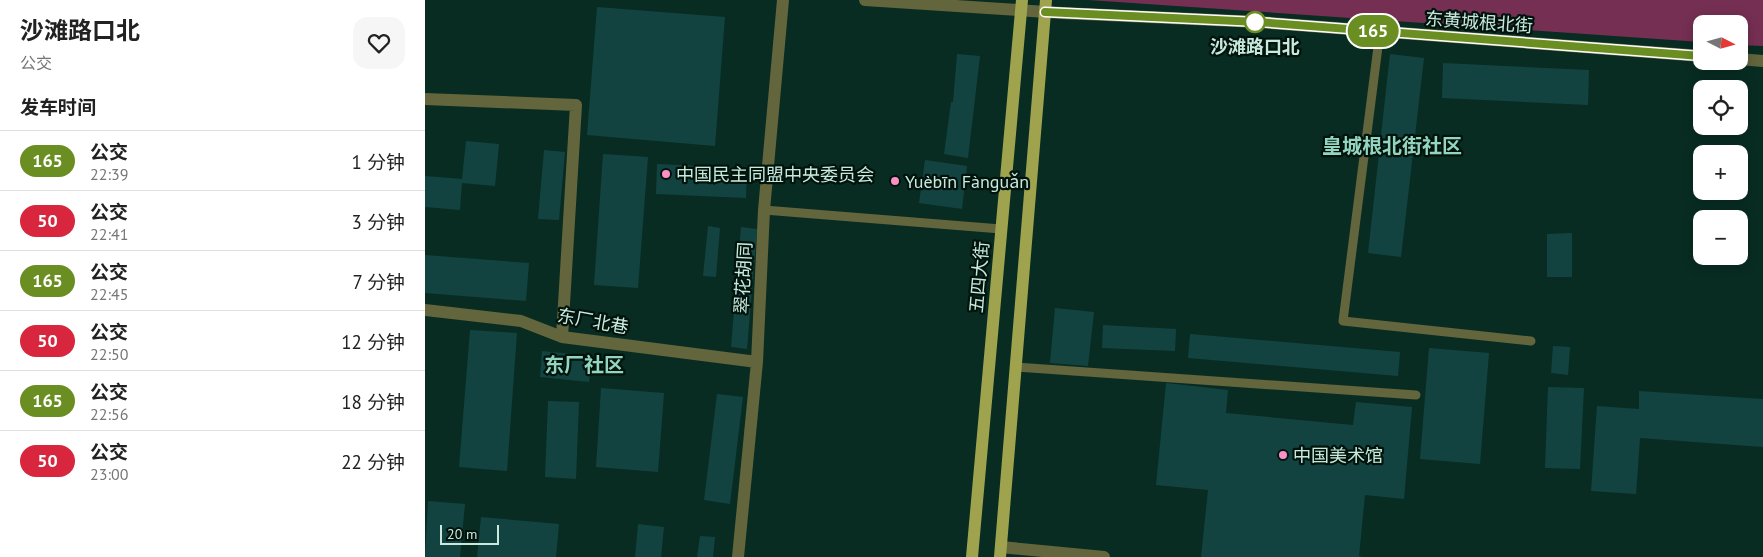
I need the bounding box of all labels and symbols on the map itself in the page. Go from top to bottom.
street label: 东黄城根北街 [1424,7,1534,37]
marker: 沙滩路口北 [1244,11,1266,33]
line badge: 165 [1344,15,1402,47]
north arrow [1693,15,1747,70]
place label: 沙滩路口北 [1210,35,1300,58]
district label: 皇城根北街社区 [1322,133,1462,159]
place label: 中国民主同盟中央委员会 [676,163,874,186]
marker: 中国民主同盟中央委员会 [660,168,672,180]
place label: Yuèbīn Fànguǎn [905,170,1029,193]
marker: Yuèbīn Fànguǎn [889,175,901,187]
street label: 五四大街 [964,240,994,314]
street label: 翠花胡同 [730,241,756,315]
street label: 东厂北巷 [556,303,630,339]
district label: 东厂社区 [544,352,624,378]
place label: 中国美术馆 [1293,444,1383,467]
marker: 中国美术馆 [1277,449,1289,461]
scale bar [440,522,499,545]

